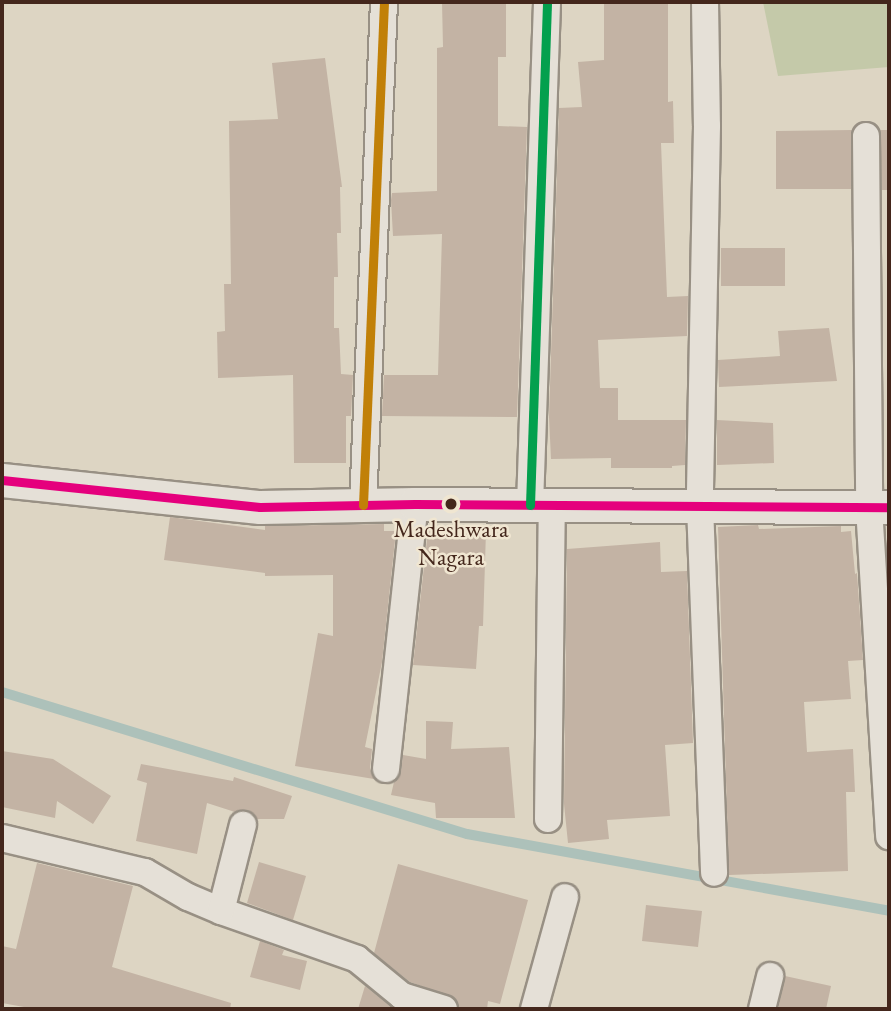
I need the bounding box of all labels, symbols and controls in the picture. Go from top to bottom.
marker: Madeshwara Nagara [444,497,458,511]
place label: Madeshwara Nagara [394,515,508,571]

